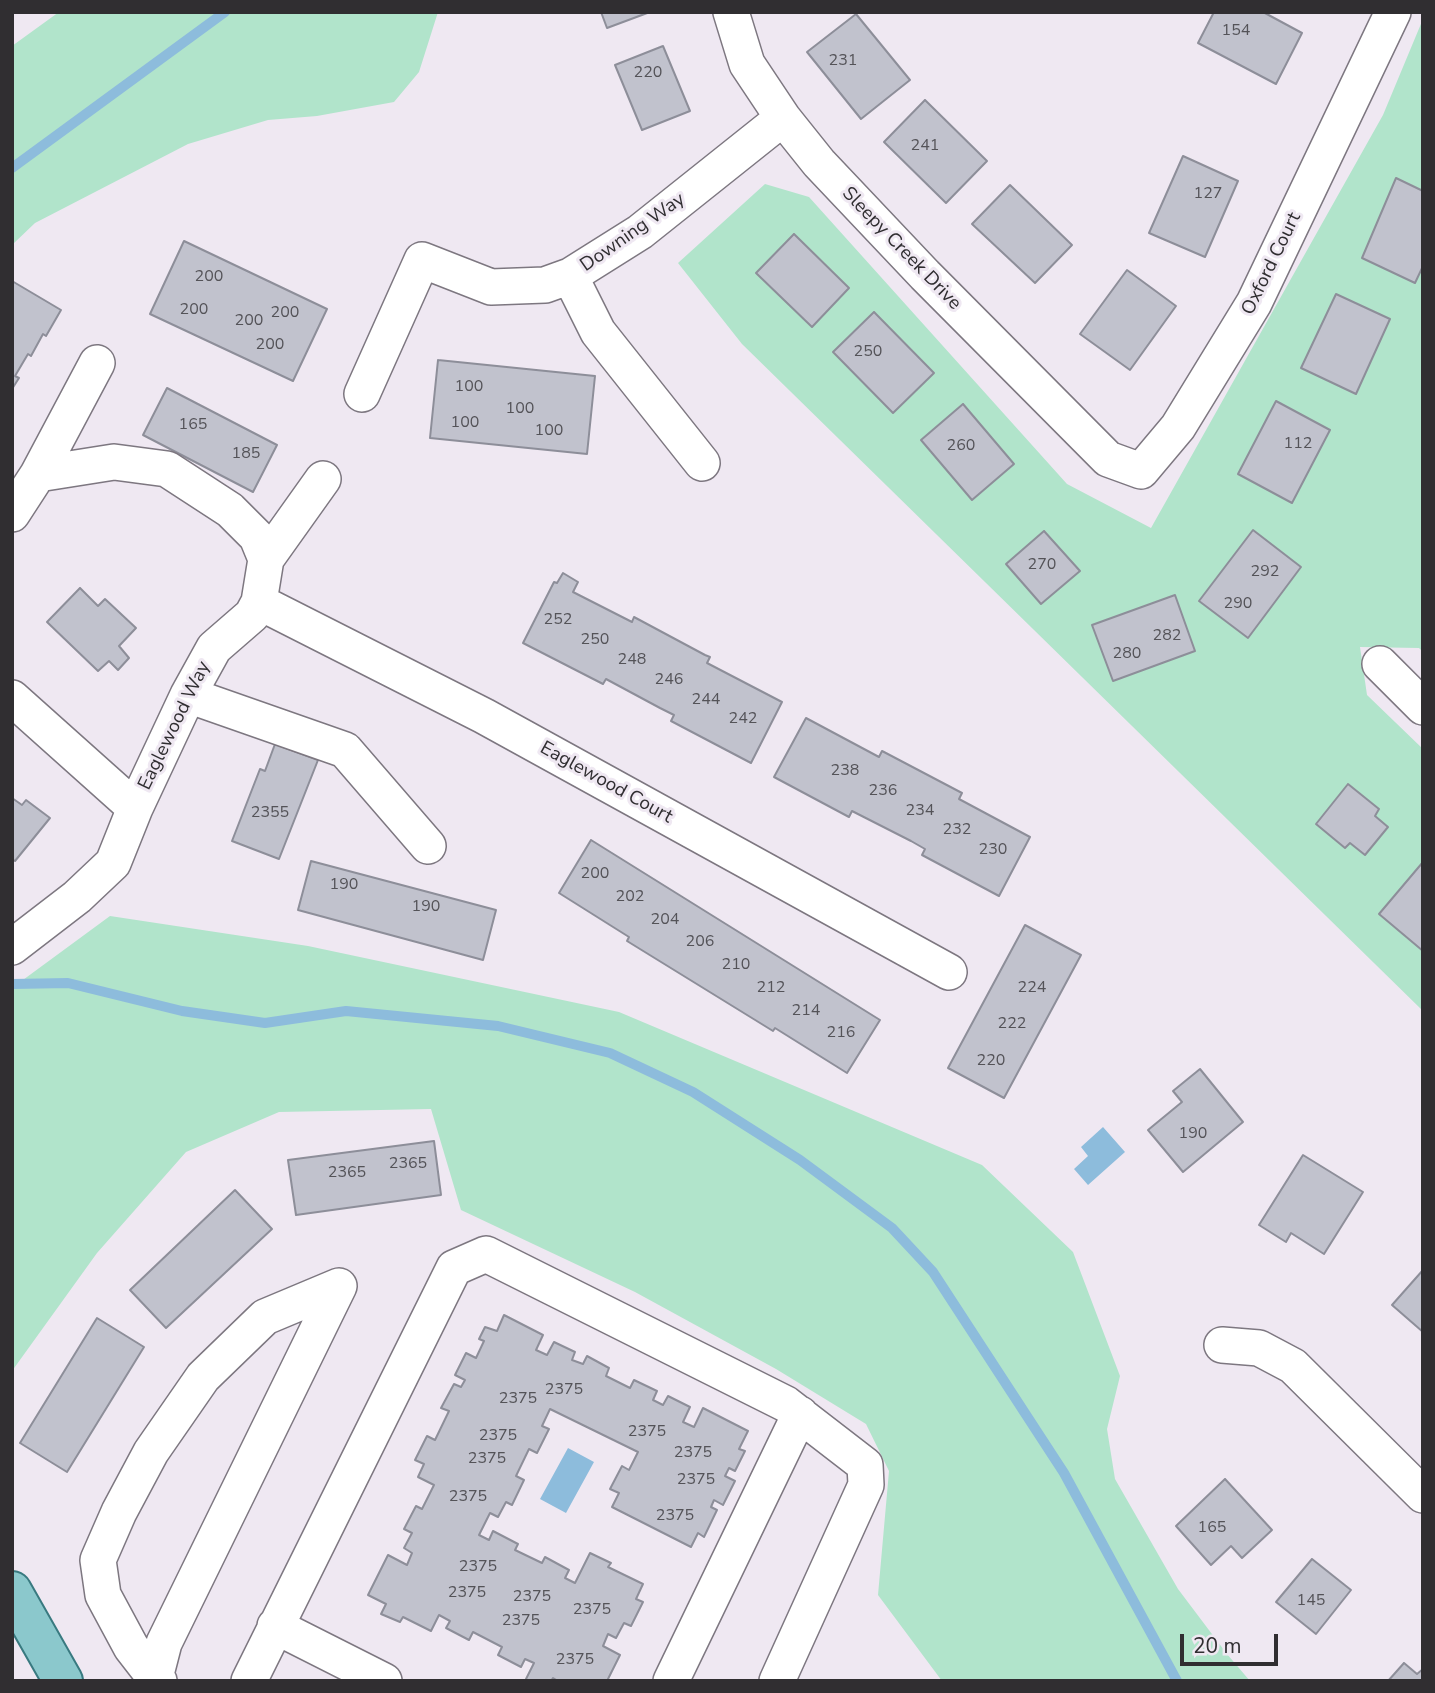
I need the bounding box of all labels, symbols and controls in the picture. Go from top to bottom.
house number: 154 [1222,21,1250,41]
house number: 231 [829,51,857,71]
house number: 220 [634,63,662,83]
house number: 241 [911,136,939,156]
street label: Sleepy Creek Drive [836,183,966,315]
house number: 127 [1194,184,1222,204]
street label: Downing Way [576,189,690,277]
street label: Oxford Court [1237,209,1307,319]
house number: 200 [195,267,223,287]
house number: 200 [180,300,208,320]
house number: 200 [271,303,299,323]
house number: 200 [235,311,263,331]
house number: 200 [256,335,284,355]
house number: 250 [854,342,882,362]
house number: 100 [455,377,483,397]
house number: 100 [506,399,534,419]
house number: 100 [451,413,479,433]
house number: 165 [179,415,207,435]
house number: 100 [535,421,563,441]
house number: 112 [1284,434,1312,454]
house number: 260 [947,436,975,456]
house number: 185 [232,444,260,464]
house number: 270 [1028,555,1056,575]
house number: 292 [1251,562,1279,582]
house number: 290 [1224,594,1252,614]
house number: 252 [544,610,572,630]
house number: 282 [1153,626,1181,646]
house number: 250 [581,630,609,650]
house number: 280 [1113,644,1141,664]
house number: 248 [618,650,646,670]
street label: Eaglewood Way [134,658,216,794]
house number: 246 [655,670,683,690]
house number: 244 [692,690,720,710]
house number: 242 [729,709,757,729]
street label: Eaglewood Court [536,737,676,829]
house number: 238 [831,761,859,781]
house number: 236 [869,781,897,801]
house number: 234 [906,801,934,821]
house number: 2355 [251,803,289,823]
house number: 232 [943,820,971,840]
house number: 230 [979,840,1007,860]
house number: 200 [581,864,609,884]
house number: 190 [330,875,358,895]
house number: 202 [616,887,644,907]
house number: 190 [412,897,440,917]
house number: 204 [651,910,679,930]
house number: 206 [686,932,714,952]
house number: 210 [722,955,750,975]
house number: 212 [757,978,785,998]
house number: 224 [1018,978,1046,998]
house number: 214 [792,1001,820,1021]
house number: 222 [998,1014,1026,1034]
house number: 216 [827,1023,855,1043]
house number: 220 [977,1051,1005,1071]
house number: 190 [1179,1124,1207,1144]
house number: 2365 [389,1154,427,1174]
house number: 2365 [328,1163,366,1183]
house number: 2375 [545,1380,583,1400]
house number: 2375 [499,1389,537,1409]
house number: 2375 [628,1422,666,1442]
house number: 2375 [479,1426,517,1446]
house number: 2375 [674,1443,712,1463]
house number: 2375 [468,1449,506,1469]
house number: 2375 [677,1470,715,1490]
house number: 2375 [449,1487,487,1507]
house number: 2375 [656,1506,694,1526]
house number: 165 [1198,1518,1226,1538]
house number: 2375 [459,1557,497,1577]
house number: 2375 [448,1583,486,1603]
house number: 2375 [513,1587,551,1607]
house number: 145 [1297,1591,1325,1611]
house number: 2375 [573,1600,611,1620]
house number: 2375 [502,1611,540,1631]
scale bar [1183,1620,1281,1664]
text: 20 m [1193,1632,1242,1660]
house number: 2375 [556,1650,594,1670]

